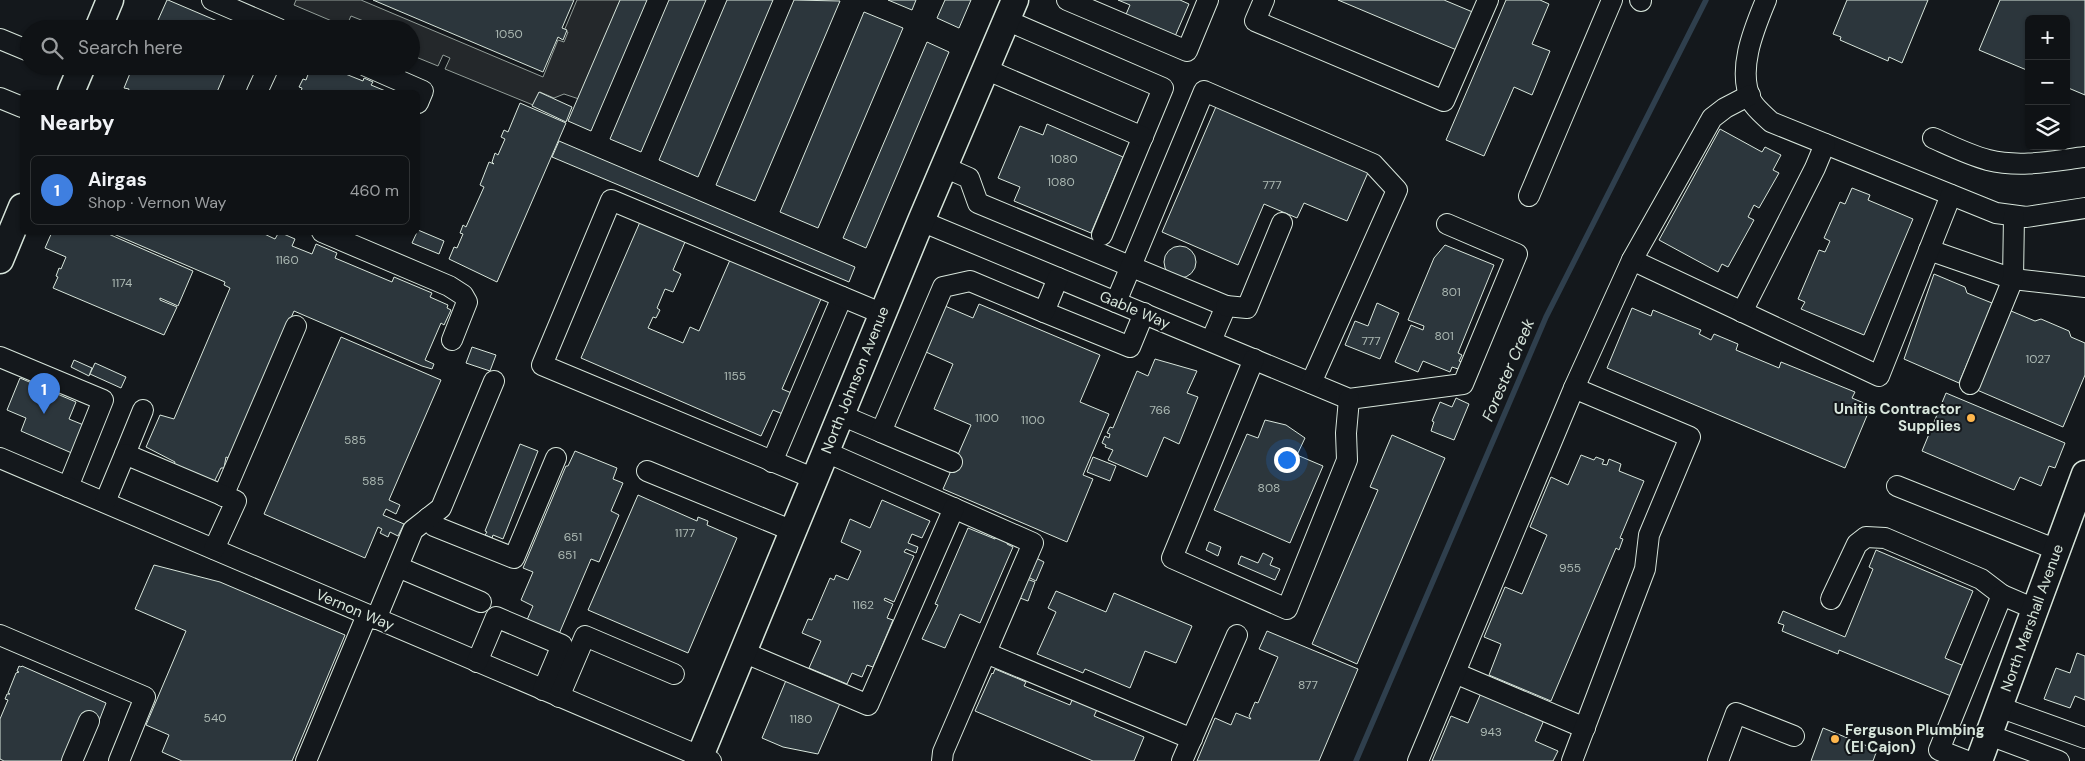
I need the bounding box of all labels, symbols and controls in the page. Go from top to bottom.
map controls [2025,15,2070,150]
button: + [2025,15,2070,60]
search box [20,20,420,75]
house number: 1050 [495,26,523,42]
icon: search [38,34,66,62]
text: Search here [78,35,183,60]
button: − [2025,60,2070,105]
button: layers [2025,105,2070,150]
text: Nearby [40,109,114,137]
house number: 1080 [1050,151,1078,167]
text: Airgas [88,167,147,192]
house number: 1080 [1047,174,1075,190]
house number: 777 [1262,177,1282,193]
text: 1 [54,180,60,201]
text: 460 m [350,180,399,201]
text: Shop · Vernon Way [88,192,227,213]
house number: 1160 [275,252,299,268]
house number: 1174 [112,275,132,291]
house number: 801 [1441,284,1461,300]
street label: Gable Way [1097,286,1174,334]
street label: North Johnson Avenue [816,303,894,457]
water label: Forester Creek [1477,315,1539,424]
house number: 801 [1434,328,1454,344]
house number: 777 [1361,333,1381,349]
house number: 1027 [2026,351,2050,367]
house number: 1155 [724,368,746,384]
pin: 1 [28,373,60,414]
place label: Unitis Contractor Supplies [1834,399,1961,436]
house number: 766 [1149,402,1171,418]
house number: 1100 [975,410,999,426]
house number: 1100 [1021,412,1045,428]
marker: Unitis Contractor Supplies [1965,412,1977,424]
house number: 585 [344,432,366,448]
your location [1274,447,1300,473]
house number: 585 [362,473,384,489]
house number: 808 [1258,480,1280,496]
house number: 1177 [675,525,695,541]
house number: 651 [564,529,582,545]
street label: North Marshall Avenue [1996,541,2068,695]
house number: 651 [558,547,576,563]
house number: 955 [1559,560,1581,576]
street label: Vernon Way [313,585,398,636]
house number: 1162 [852,597,874,613]
house number: 877 [1298,677,1318,693]
house number: 540 [204,710,226,726]
house number: 1180 [790,711,813,727]
place label: Ferguson Plumbing (El Cajon) [1845,720,1985,757]
house number: 943 [1480,724,1502,740]
marker: Ferguson Plumbing (El Cajon) [1829,733,1841,745]

